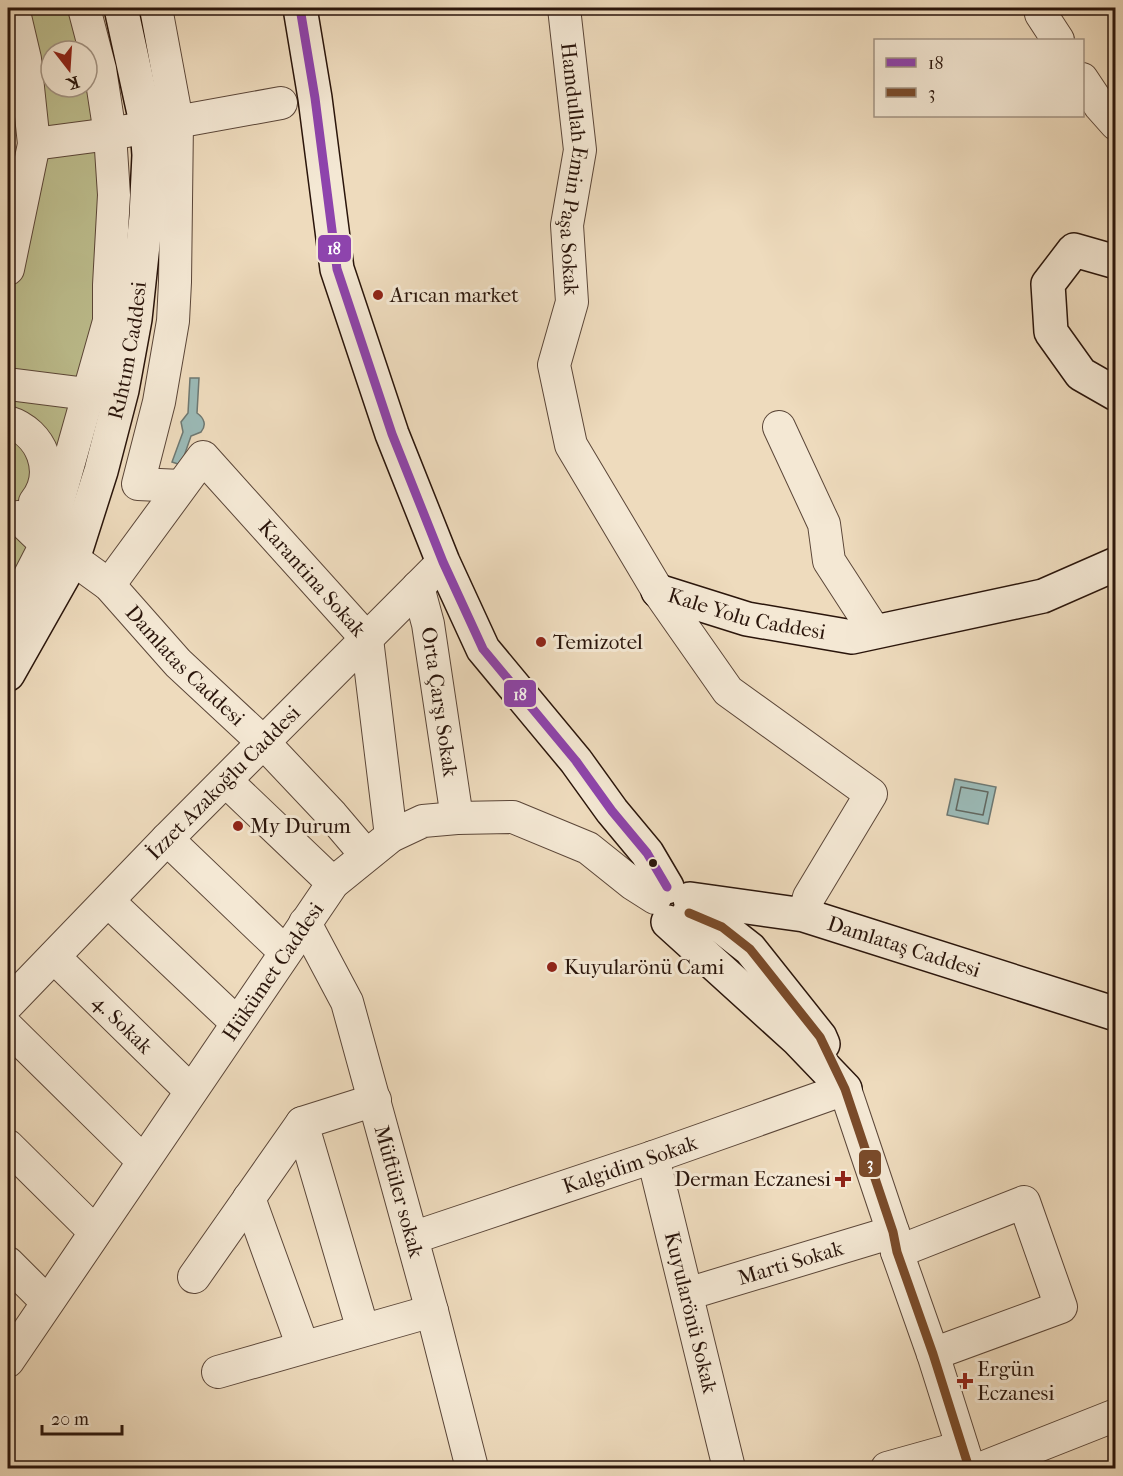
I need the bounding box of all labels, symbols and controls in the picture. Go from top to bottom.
north arrow [39,39,99,99]
legend [874,39,1084,117]
street label: Hamdullah Emin Paşa Sokak [555,41,592,296]
text: 18 [928,53,943,74]
text: K [64,72,82,94]
text: 3 [928,83,935,104]
line badge: 18 [317,234,352,263]
text: 18 [327,239,341,258]
street label: Rıhtım Caddesi [103,280,151,422]
place label: Arıcan market [389,283,519,307]
marker: Arıcan market [371,288,385,302]
street label: Karantina Sokak [254,515,371,642]
street label: Kale Yolu Caddesi [665,583,828,644]
street label: Damlatas Caddesi [121,600,249,731]
street label: Orta Çarşı Sokak [417,625,463,779]
place label: Temizotel [553,630,643,654]
marker: Temizotel [534,635,548,649]
line badge: 18 [503,679,537,708]
text: 18 [513,685,527,704]
street label: İzzet Azakoğlu Caddesi [142,701,305,864]
place label: My Durum [250,814,351,838]
marker: My Durum [231,819,245,833]
unlabelled marker [647,857,659,869]
street label: Hükümet Caddesi [217,898,328,1045]
street label: Damlataş Caddesi [824,911,984,982]
place label: Kuyularönü Cami [564,955,724,979]
marker: Kuyularönü Cami [545,960,559,974]
street label: 4. Sokak [88,990,158,1059]
street label: Müftüler sokak [369,1123,429,1261]
street label: Kalgidim Sokak [559,1130,701,1199]
line badge: 3 [858,1149,882,1178]
text: 3 [867,1154,873,1174]
place label: Derman Eczanesi [674,1167,831,1191]
marker: Derman Eczanesi [836,1172,850,1186]
street label: Kuyularönü Sokak [660,1229,722,1396]
street label: Marti Sokak [735,1236,846,1290]
place label: Ergün Eczanesi [977,1357,1055,1405]
marker: Ergün Eczanesi [958,1374,972,1388]
scale bar [42,1398,122,1436]
text: 20 m [51,1409,89,1430]

